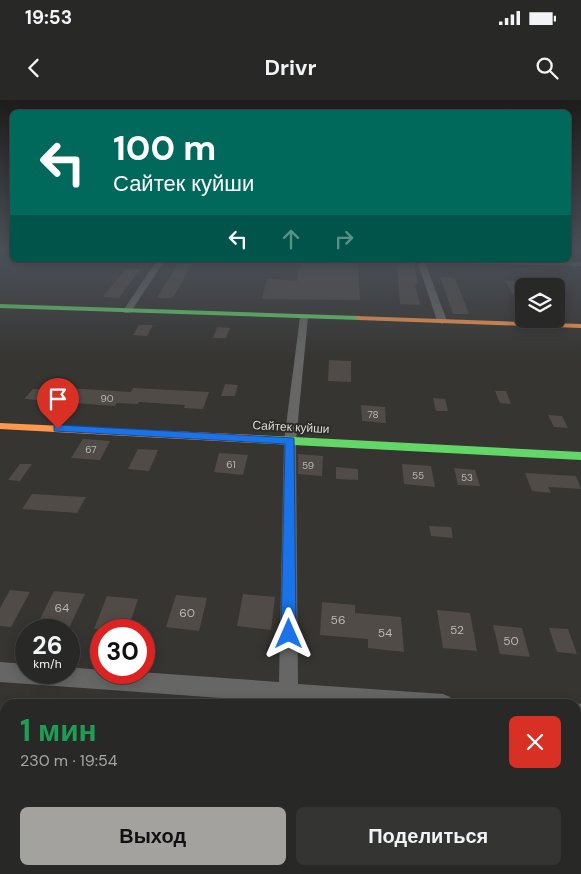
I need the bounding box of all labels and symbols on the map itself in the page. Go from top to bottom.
pin [37,378,79,429]
house number: 90 [100,392,114,405]
house number: 78 [367,408,379,421]
street label: Сайтек куйши [252,417,330,437]
house number: 67 [85,443,97,456]
house number: 61 [226,458,236,471]
house number: 59 [302,459,314,472]
house number: 55 [412,469,424,482]
house number: 53 [461,471,473,484]
house number: 64 [55,600,69,616]
house number: 60 [179,605,195,621]
position arrow [262,607,314,659]
house number: 56 [331,612,345,628]
speed limit sign: 30 [90,619,155,684]
house number: 52 [450,622,464,638]
house number: 54 [378,625,392,641]
house number: 50 [503,633,519,649]

